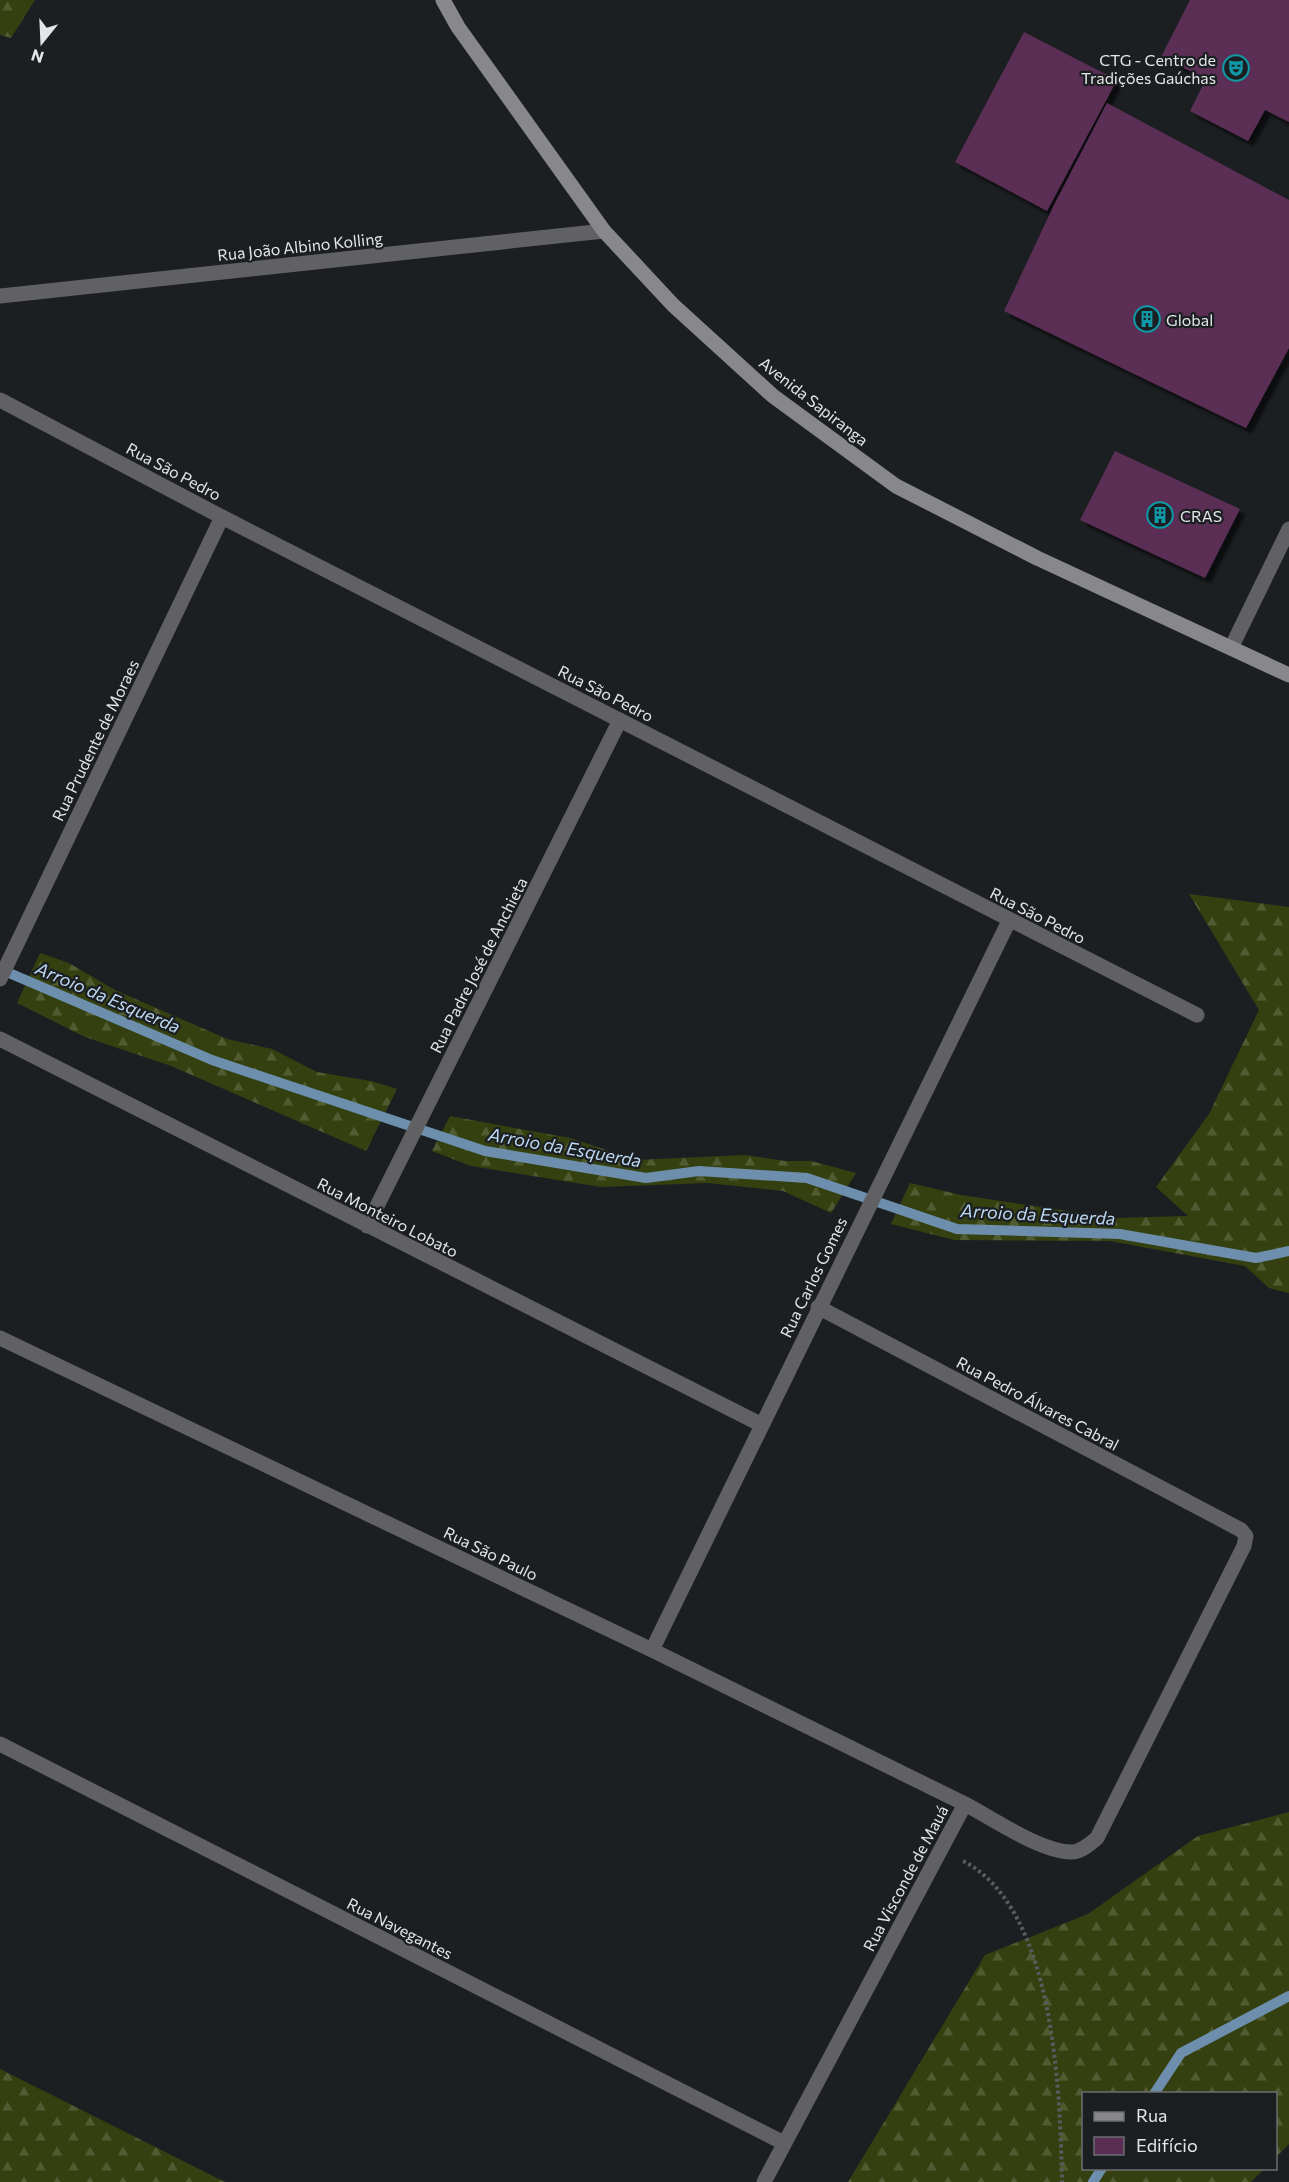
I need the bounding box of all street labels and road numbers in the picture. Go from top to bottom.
street label: Rua João Albino Kolling [216,228,384,264]
street label: Avenida Sapiranga [756,353,872,449]
street label: Rua São Pedro [123,438,225,504]
street label: Rua Prudente de Moraes [48,656,142,824]
street label: Rua São Pedro [555,661,657,725]
street label: Rua Padre José de Anchieta [425,874,531,1056]
street label: Rua São Pedro [987,883,1089,947]
street label: Rua Monteiro Lobato [315,1173,461,1261]
street label: Rua Carlos Gomes [776,1214,850,1340]
street label: Rua Pedro Álvares Cabral [954,1352,1122,1454]
street label: Rua São Paulo [441,1522,541,1584]
street label: Rua Visconde de Mauá [859,1802,951,1954]
street label: Rua Navegantes [344,1893,456,1963]

